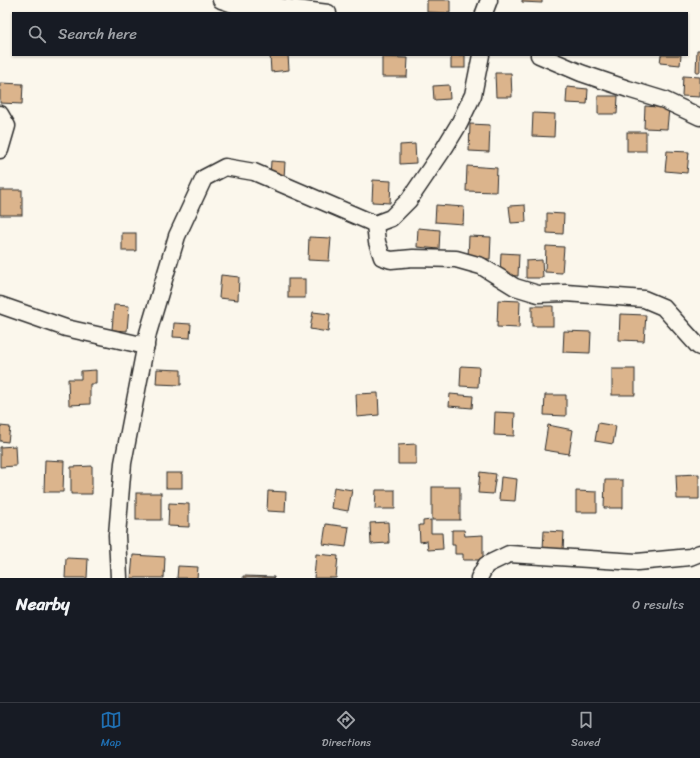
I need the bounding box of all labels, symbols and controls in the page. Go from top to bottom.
search box [12,12,688,56]
text: Search here [58,21,137,47]
icon: search [26,23,48,45]
text: Nearby [16,589,70,619]
text: 0 results [632,593,684,616]
tab: Map [100,709,122,752]
tab: Directions [322,709,371,752]
tab: Saved [571,709,600,752]

